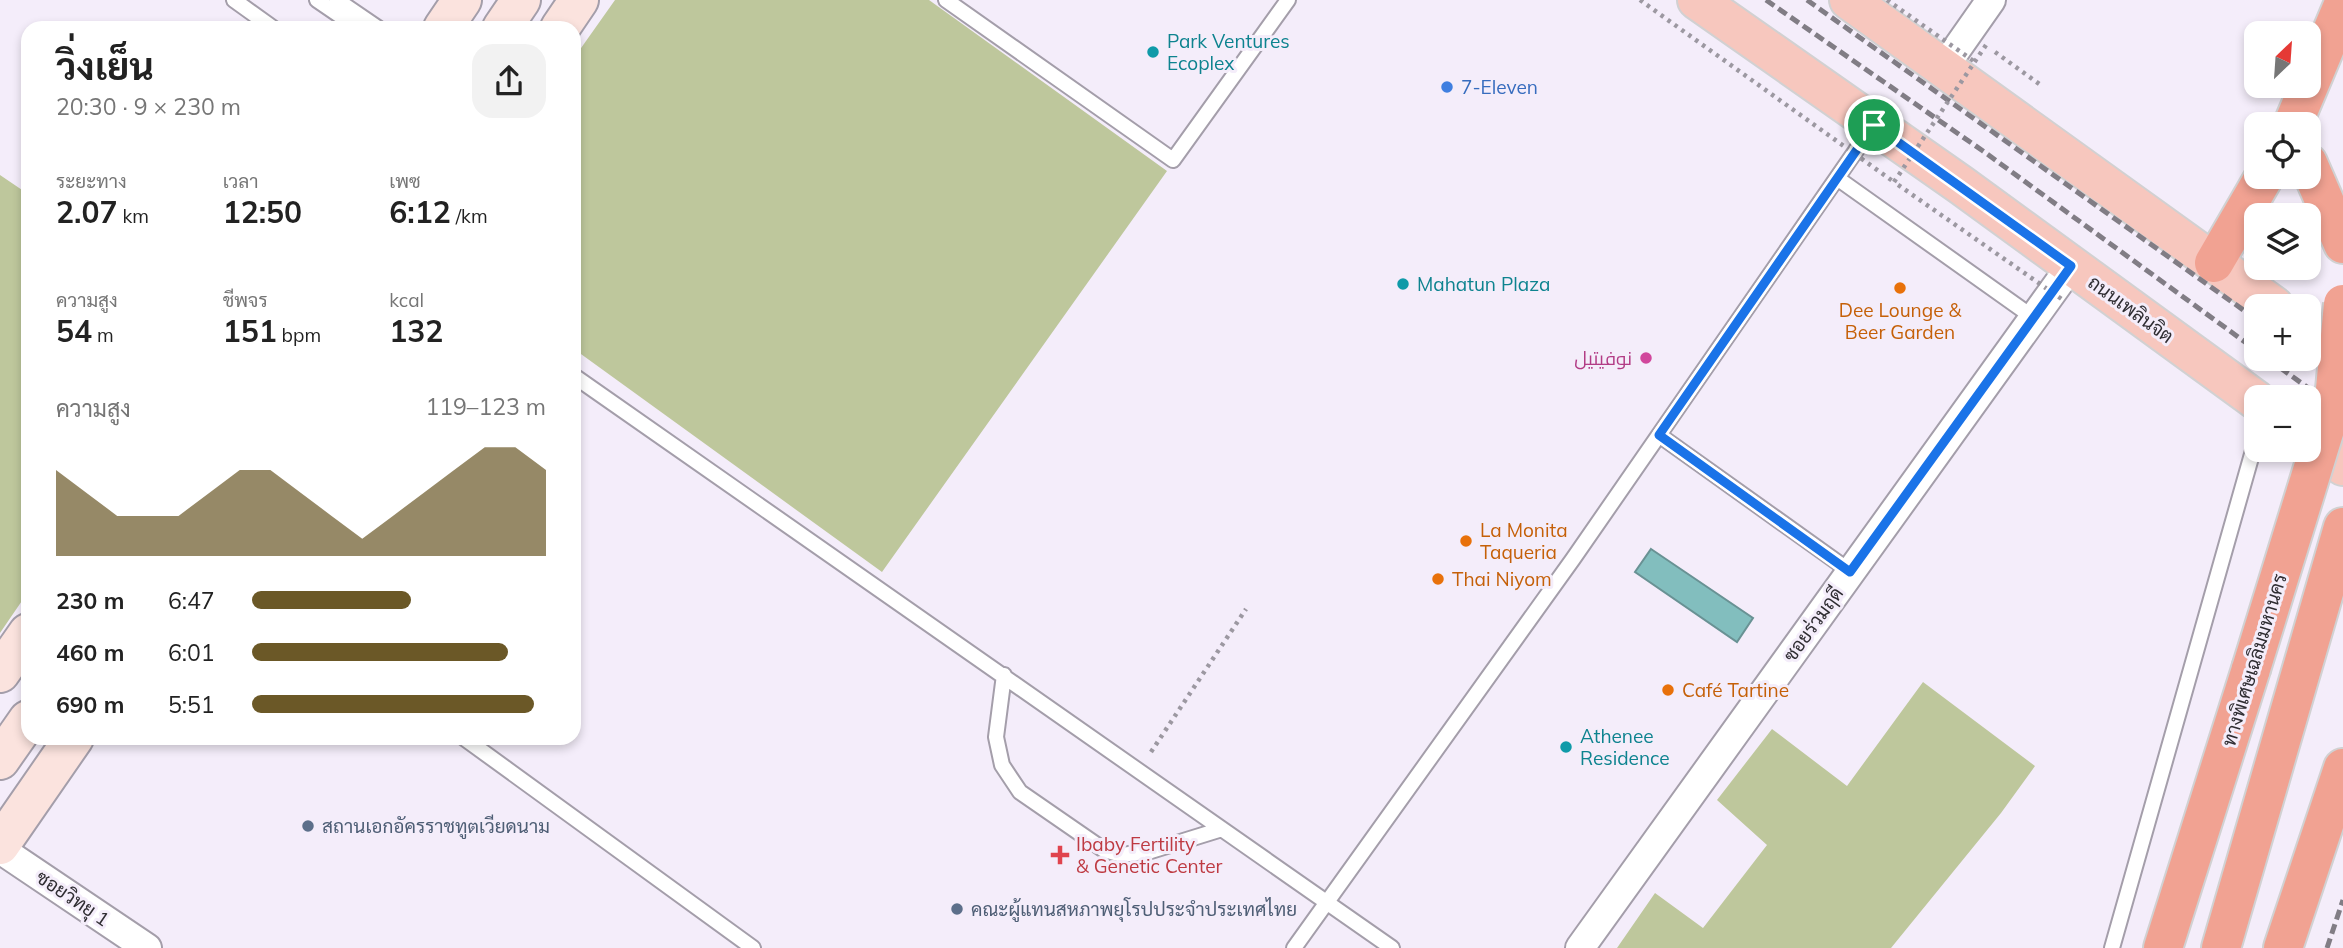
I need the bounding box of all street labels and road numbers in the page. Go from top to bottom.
street label: ถนนเพลินจิต [2083,270,2179,348]
street label: ทางพิเศษเฉลิมมหานคร [2216,571,2292,749]
street label: ซอยร่วมฤดี [1778,582,1848,666]
street label: ซอยวิทยุ 1 [31,865,114,932]

